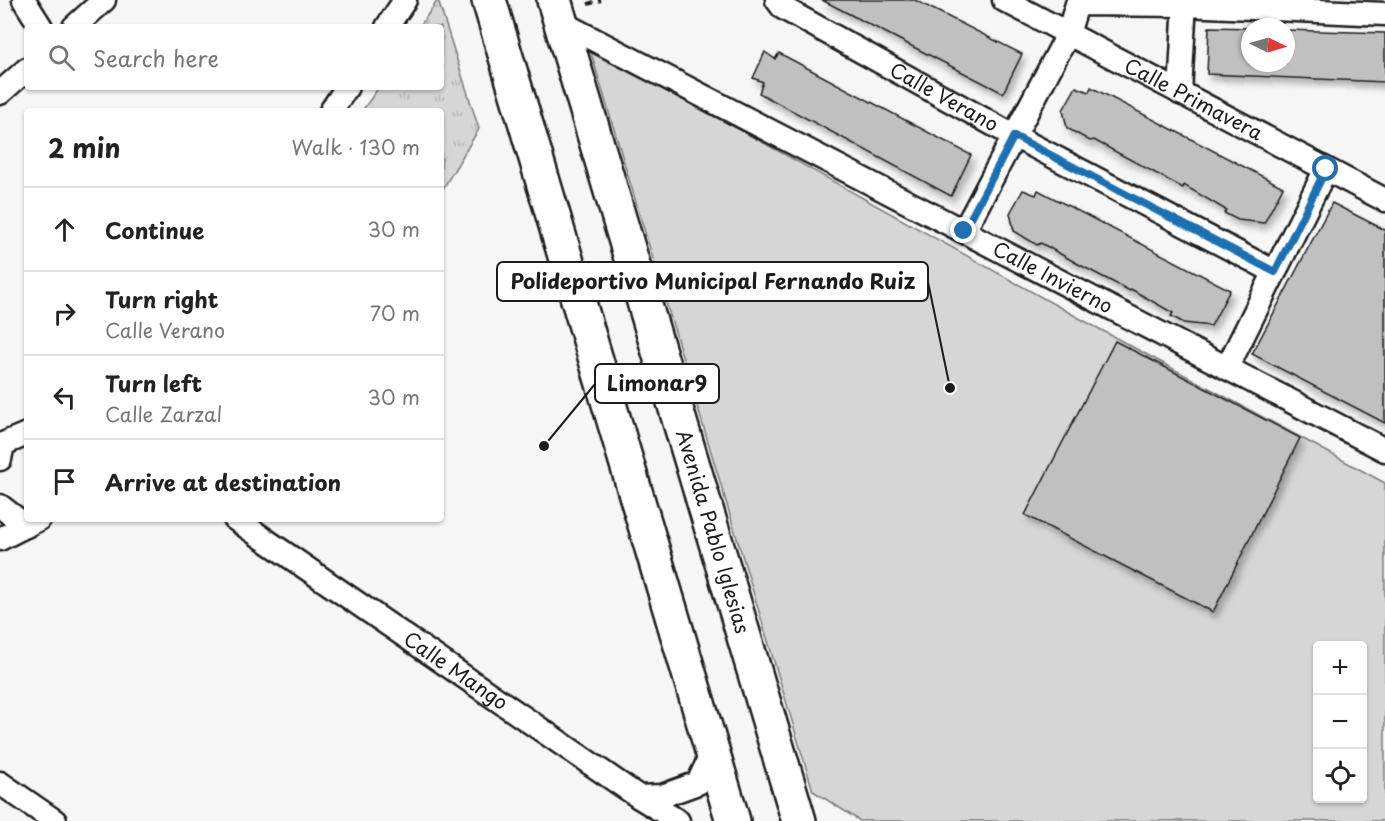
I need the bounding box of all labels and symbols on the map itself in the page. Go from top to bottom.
north arrow [1241,18,1295,72]
street label: Calle Primavera [1119,50,1269,148]
street label: Calle Verano [885,54,1004,139]
route start [1312,155,1338,181]
route end [950,217,976,243]
street label: Calle Invierno [988,233,1118,320]
callout: Polideportivo Municipal Fernando Ruiz [497,262,928,301]
text: Polideportivo Municipal Fernando Ruiz [511,264,916,296]
callout: Limonar9 [595,364,719,403]
text: Limonar9 [607,366,707,398]
street label: Avenida Pablo Iglesias [669,426,758,637]
street label: Calle Mango [398,623,515,717]

